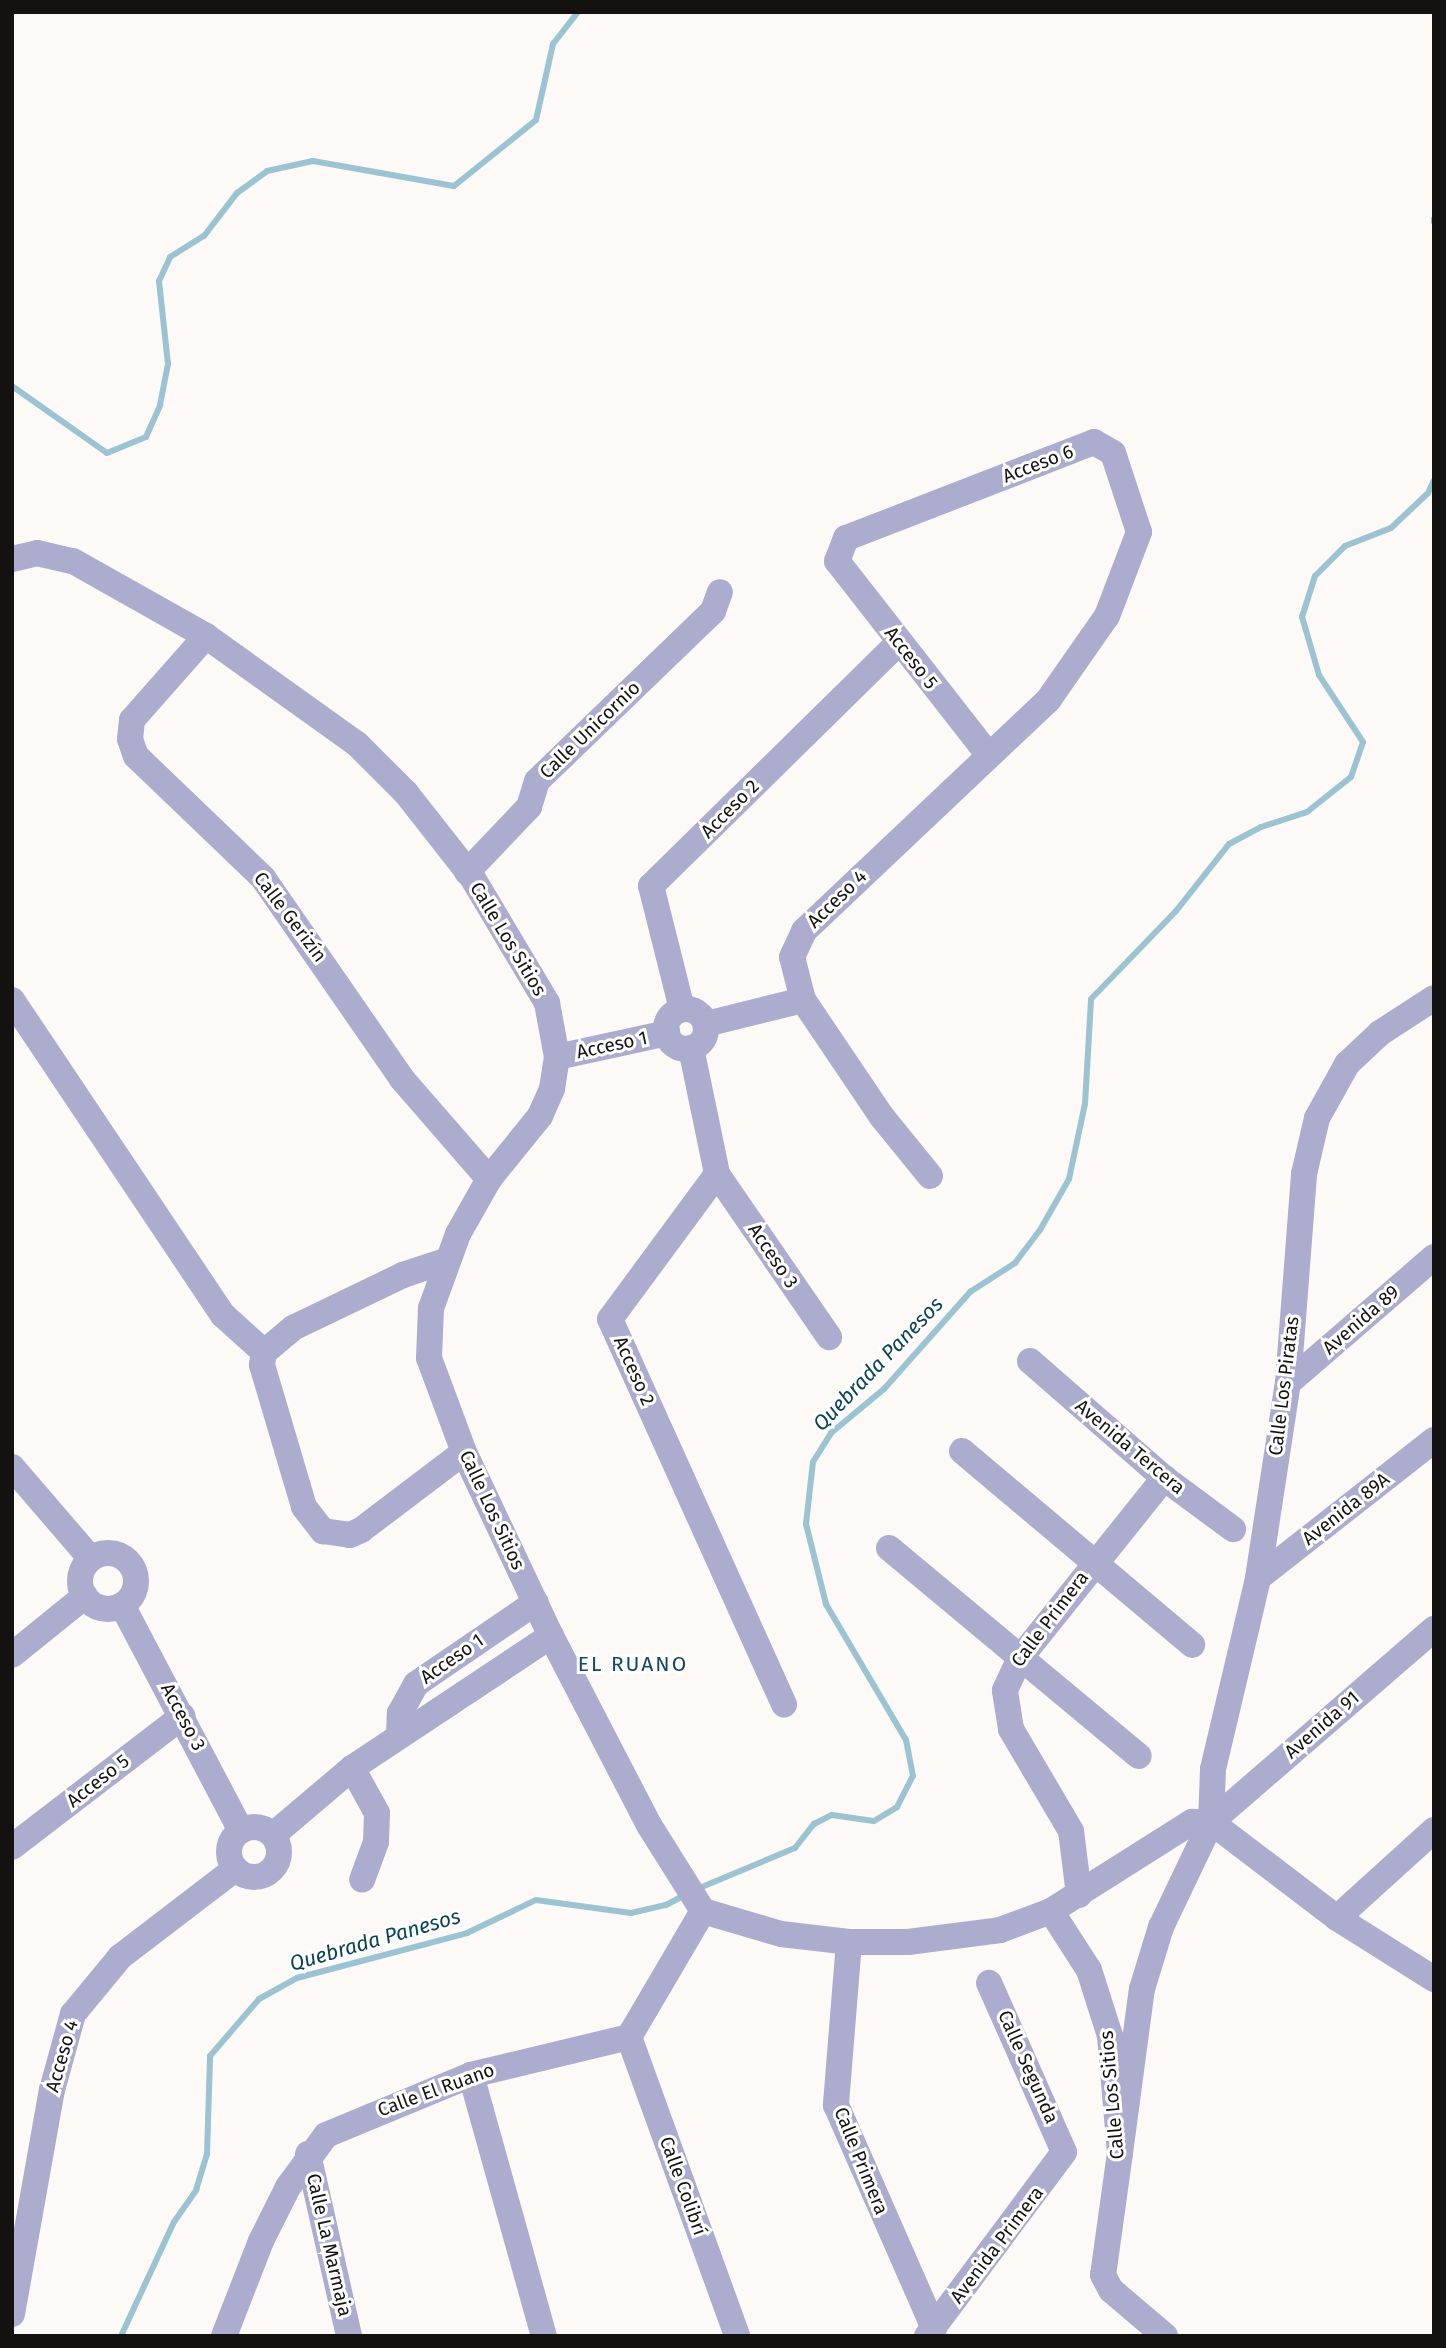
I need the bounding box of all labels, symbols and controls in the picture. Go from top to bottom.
street label: Acceso 6 [999,440,1077,488]
street label: Acceso 5 [879,622,943,694]
street label: Calle Unicornio [535,676,645,784]
street label: Acceso 2 [696,775,764,843]
street label: Acceso 4 [803,865,871,933]
street label: Calle Gerizín [249,867,331,967]
street label: Calle Los Sitios [465,878,551,1000]
street label: Acceso 1 [574,1026,650,1064]
street label: Acceso 3 [743,1219,803,1293]
street label: Avenida 89 [1318,1281,1404,1359]
water label: Quebrada Panesos [808,1292,948,1436]
street label: Calle Los Piratas [1264,1315,1304,1457]
street label: Acceso 2 [609,1333,659,1409]
street label: Avenida Tercera [1071,1395,1189,1499]
street label: Calle Los Sitios [454,1447,530,1573]
street label: Avenida 89A [1298,1468,1394,1550]
street label: Calle Primera [1007,1567,1093,1671]
street label: Acceso 1 [416,1629,488,1689]
district label: EL RUANO [579,1651,687,1677]
street label: Acceso 3 [156,1679,210,1755]
street label: Avenida 91 [1280,1686,1364,1764]
street label: Acceso 5 [62,1749,134,1813]
water label: Quebrada Panesos [287,1904,463,1976]
street label: Calle Segunda [993,2007,1063,2127]
street label: Acceso 4 [41,2017,83,2095]
street label: Calle Los Sitios [1095,2030,1129,2160]
street label: Calle El Ruano [374,2058,498,2122]
street label: Calle Primera [829,2104,893,2218]
street label: Calle Colibrí [655,2134,711,2238]
street label: Calle La Marmaja [301,2171,357,2319]
street label: Avenida Primera [946,2182,1048,2308]

